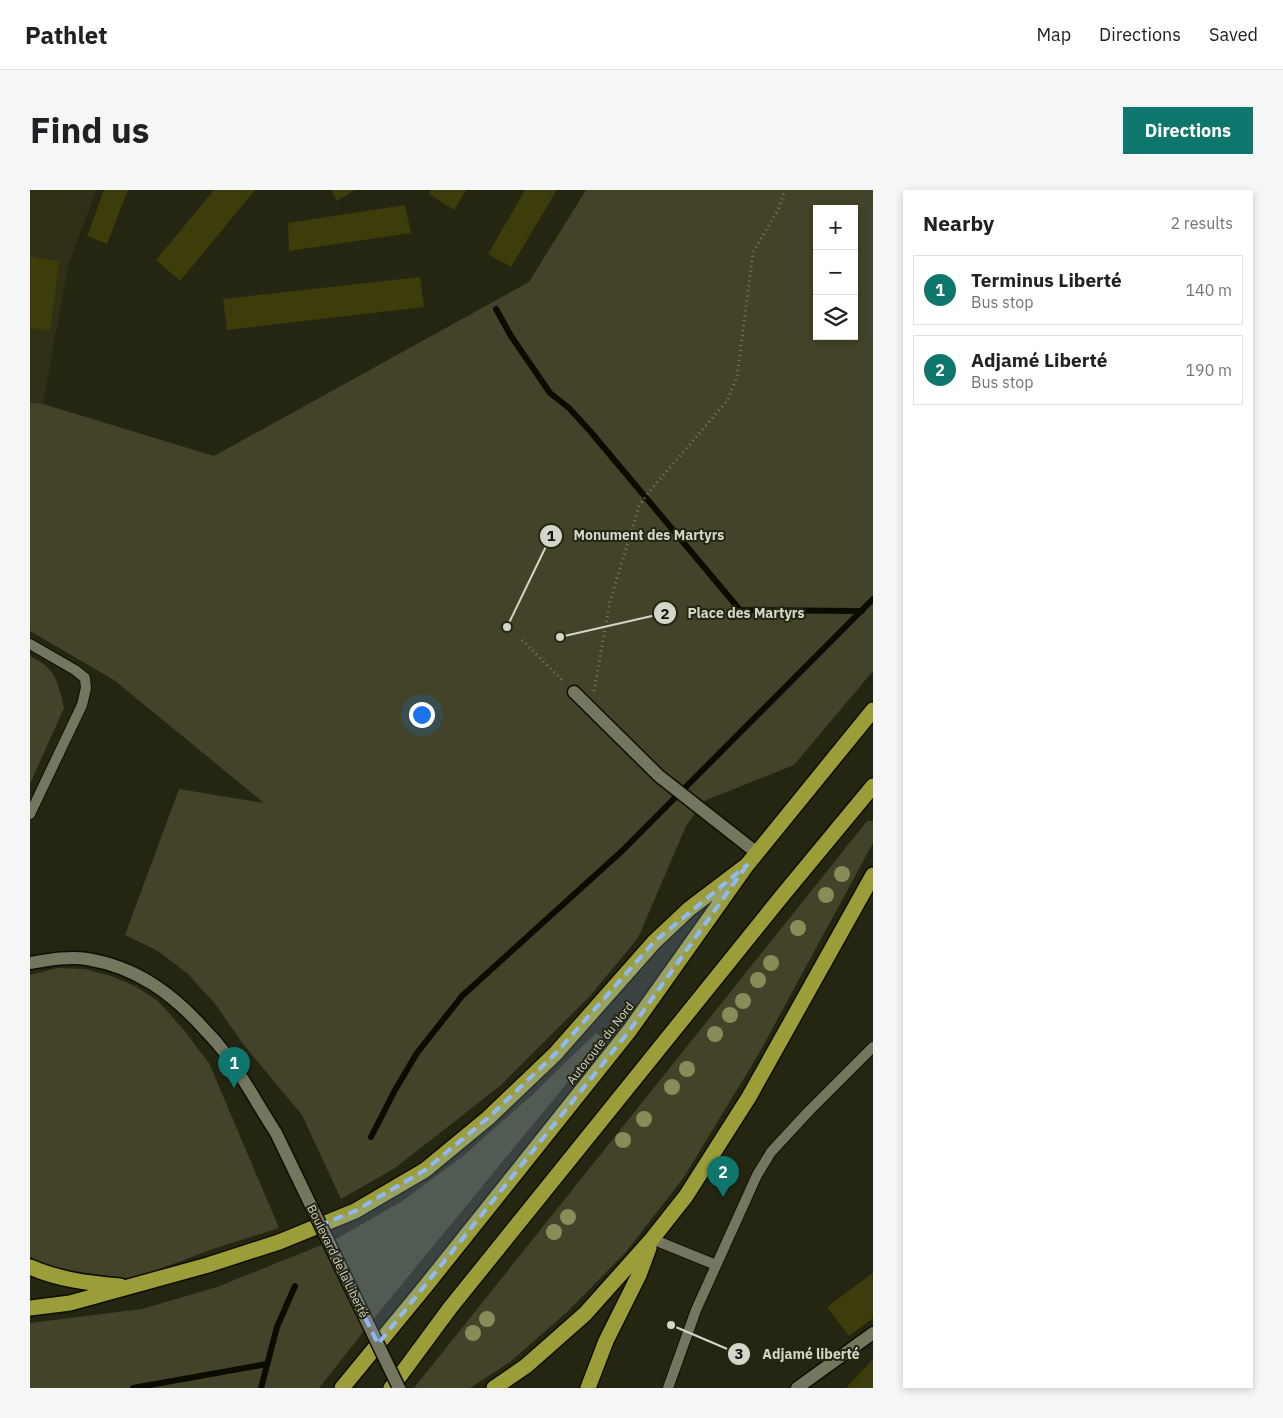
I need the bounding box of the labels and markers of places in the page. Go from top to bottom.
callout: Monument des Martyrs [539,521,735,550]
callout: Place des Martyrs [652,599,815,628]
pin: 1 [218,1047,250,1088]
pin: 2 [707,1156,739,1197]
callout: Adjamé liberté [727,1339,869,1368]

